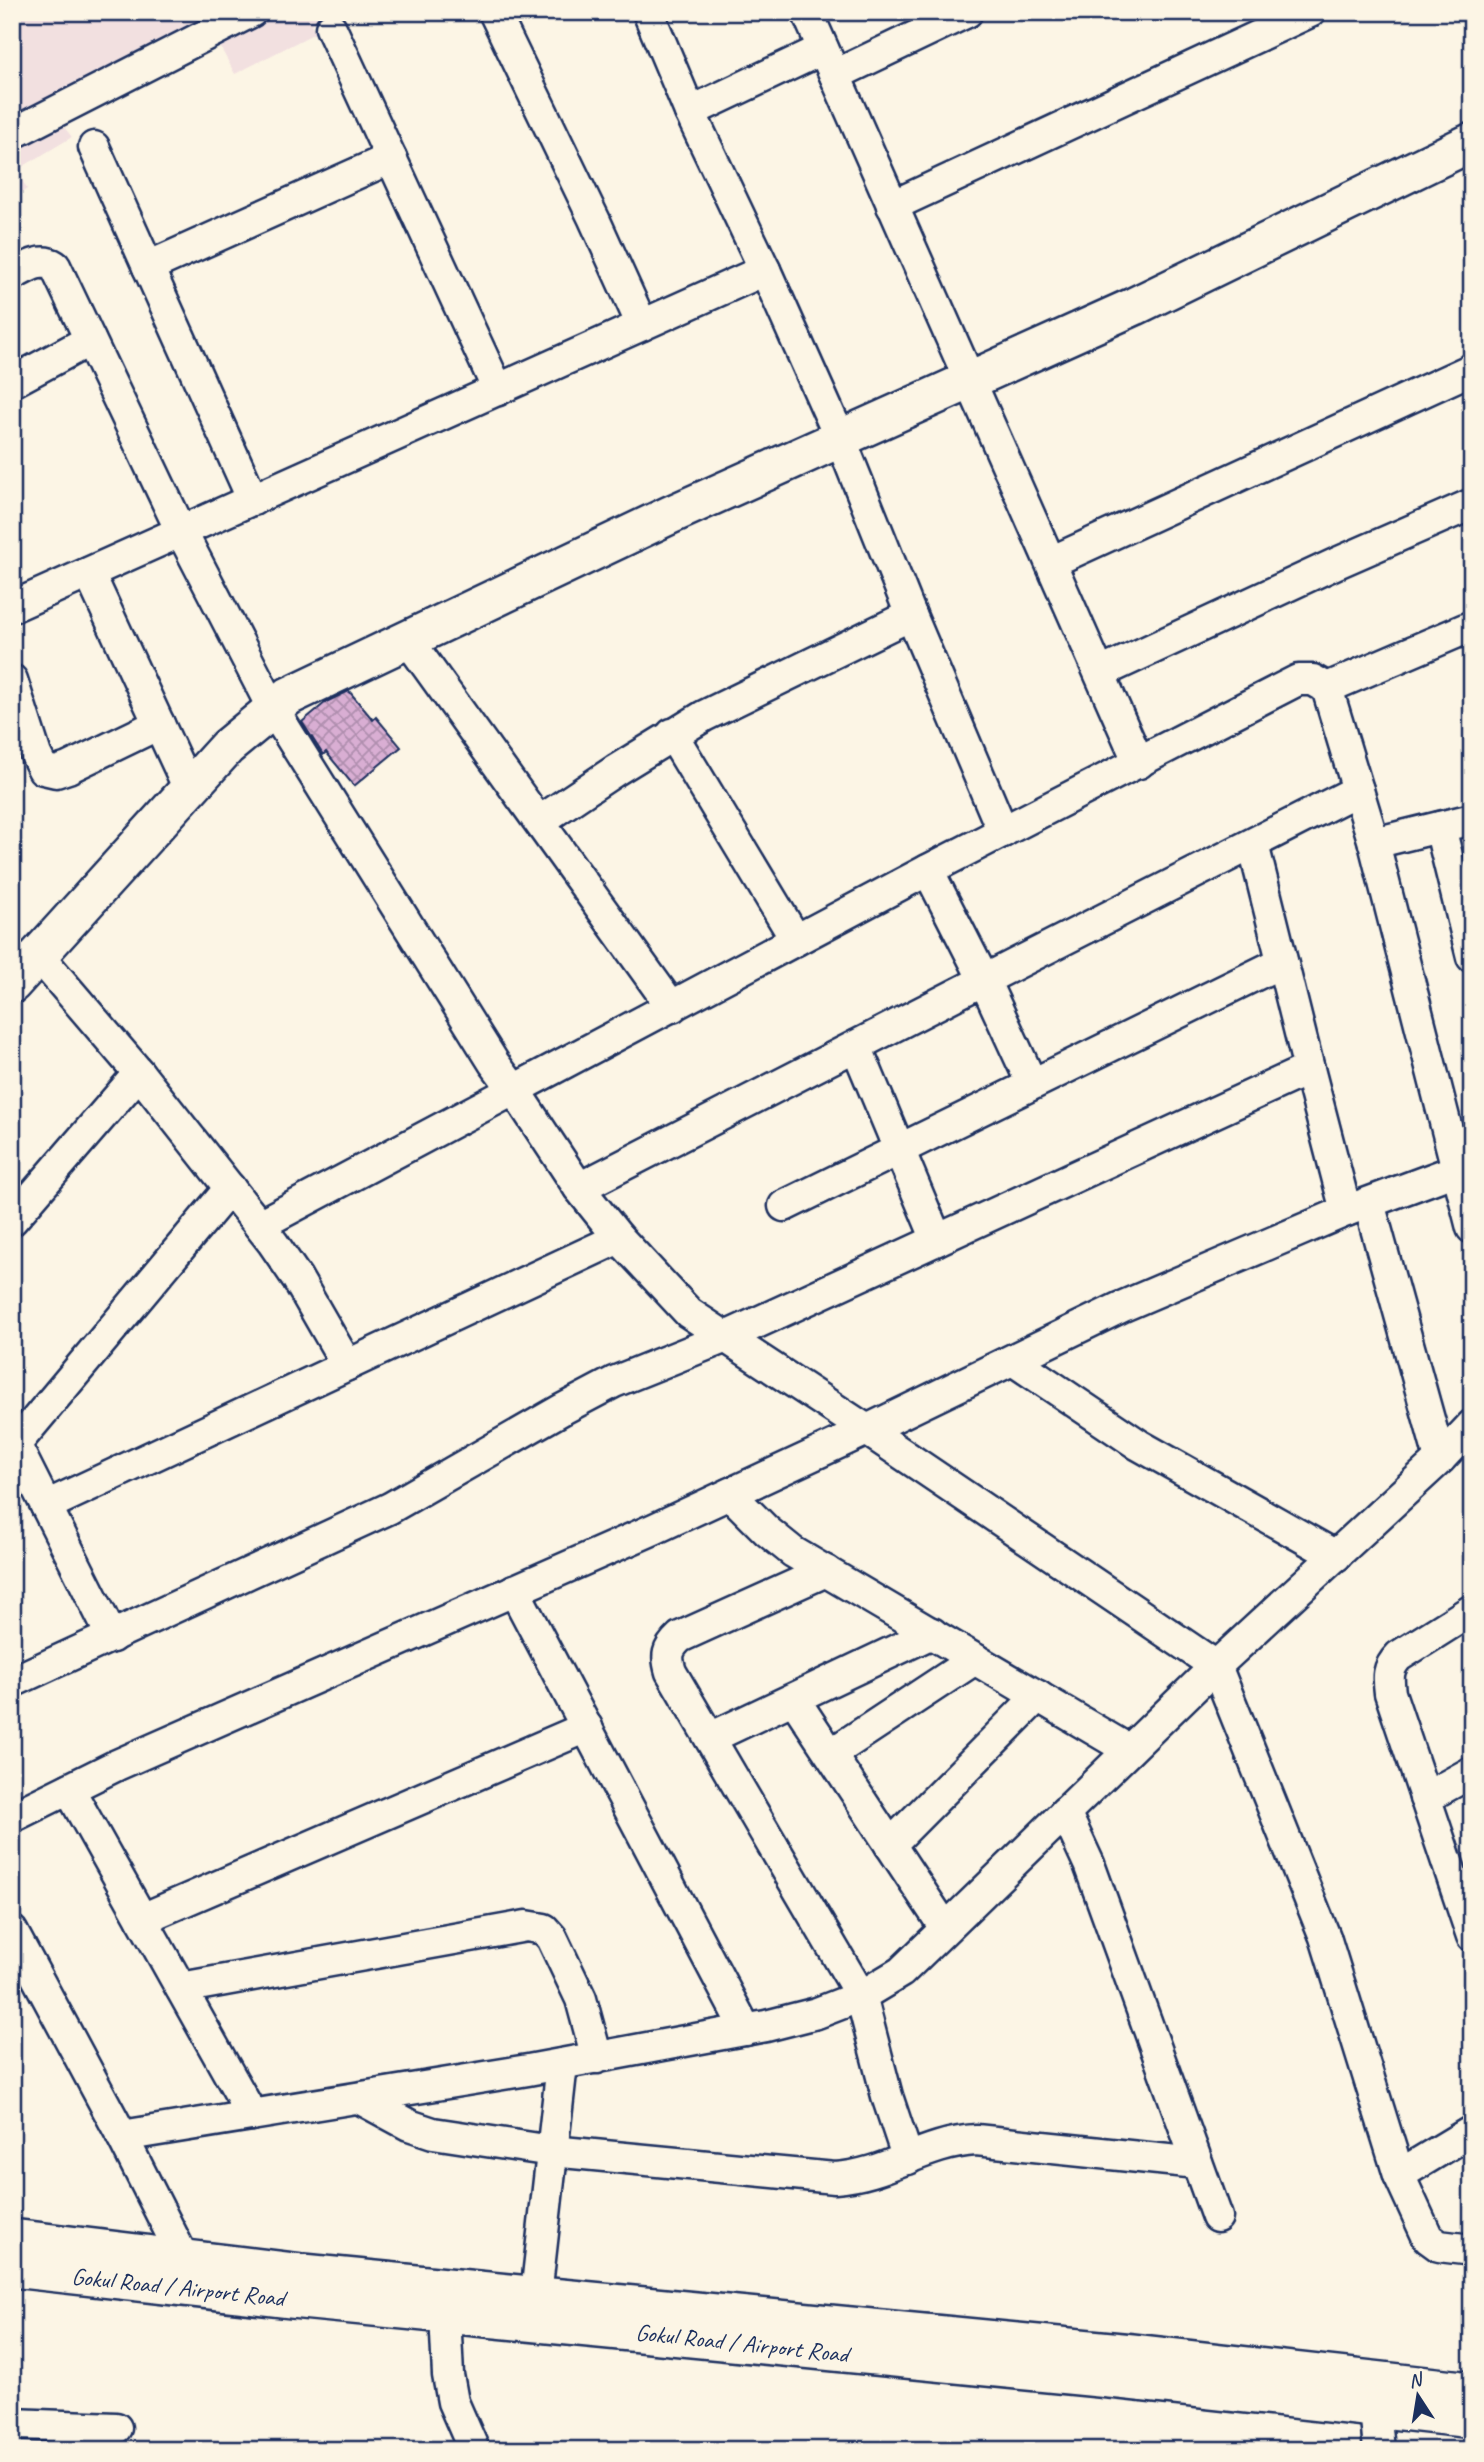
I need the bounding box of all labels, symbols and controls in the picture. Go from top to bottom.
street label: Gokul Road / Airport Road [70,2261,289,2313]
street label: Gokul Road / Airport Road [634,2317,853,2369]
north arrow [1382,2360,1452,2430]
text: N [1406,2367,1426,2393]

